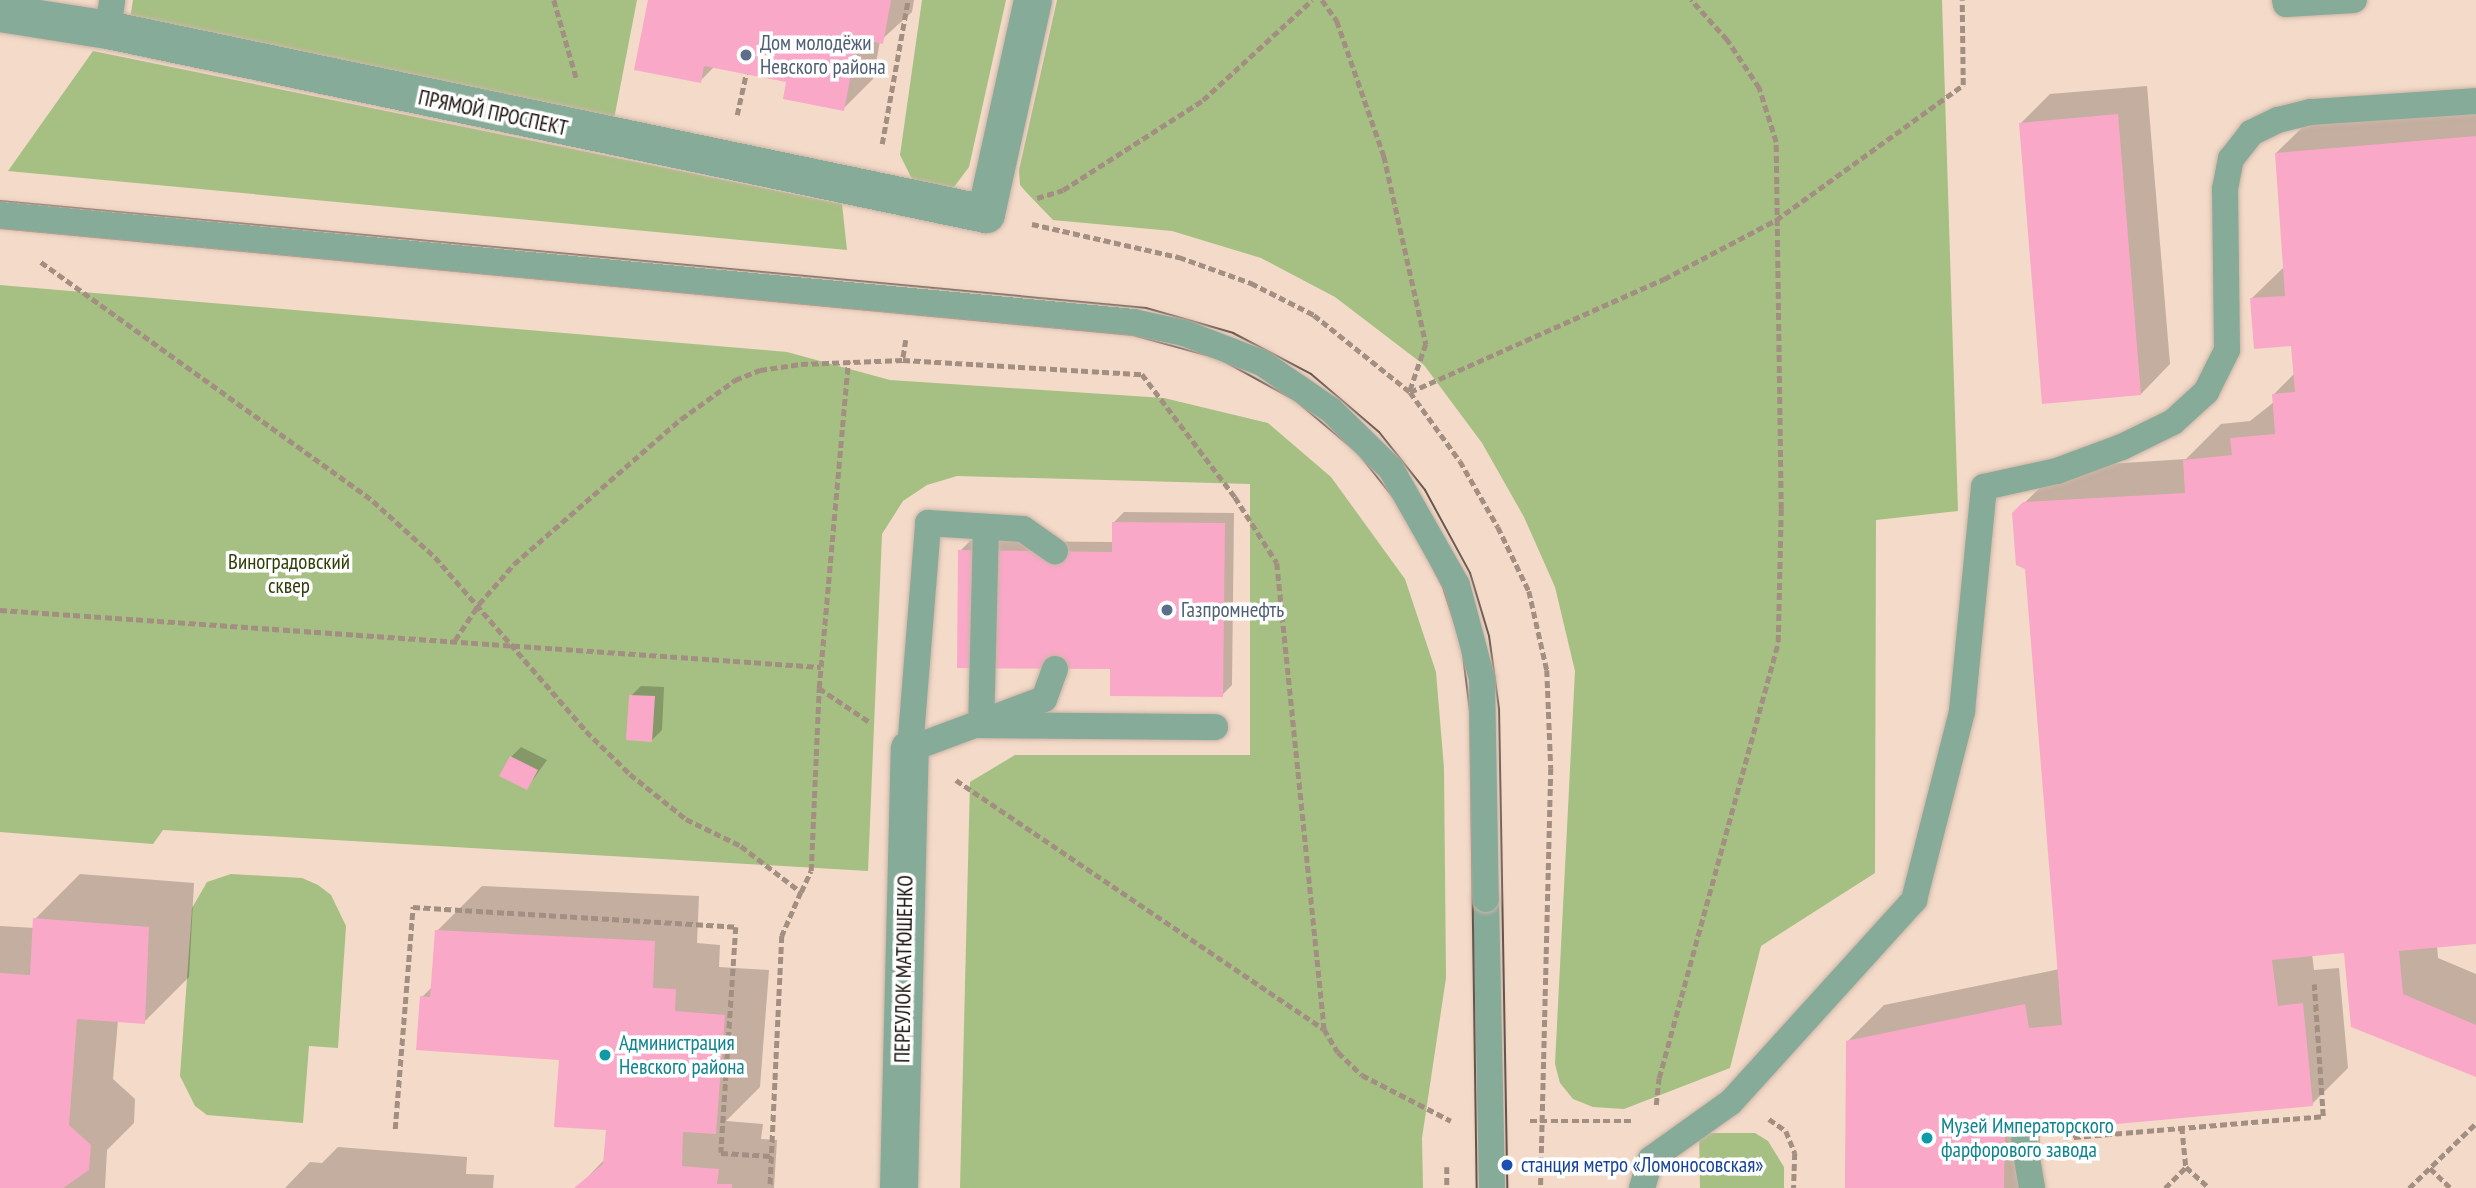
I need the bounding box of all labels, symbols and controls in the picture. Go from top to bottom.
place label: Дом молодёжи Невского района [760,30,886,80]
marker: Дом молодёжи Невского района [738,47,754,63]
street label: ПРЯМОЙ ПРОСПЕКТ [416,85,570,141]
park label: Виноградовский сквер [228,549,350,599]
place label: Газпромнефть [1181,597,1284,623]
marker: Газпромнефть [1159,602,1175,618]
street label: ПЕРЕУЛОК МАТЮШЕНКО [890,875,918,1063]
place label: Администрация Невского района [619,1030,745,1080]
marker: Администрация Невского района [597,1047,613,1063]
place label: Музей Императорского фарфорового завода [1941,1113,2114,1163]
marker: Музей Императорского фарфорового завода [1919,1130,1935,1146]
place label: станция метро «Ломоносовская» [1521,1152,1763,1178]
marker: станция метро «Ломоносовская» [1499,1157,1515,1173]

